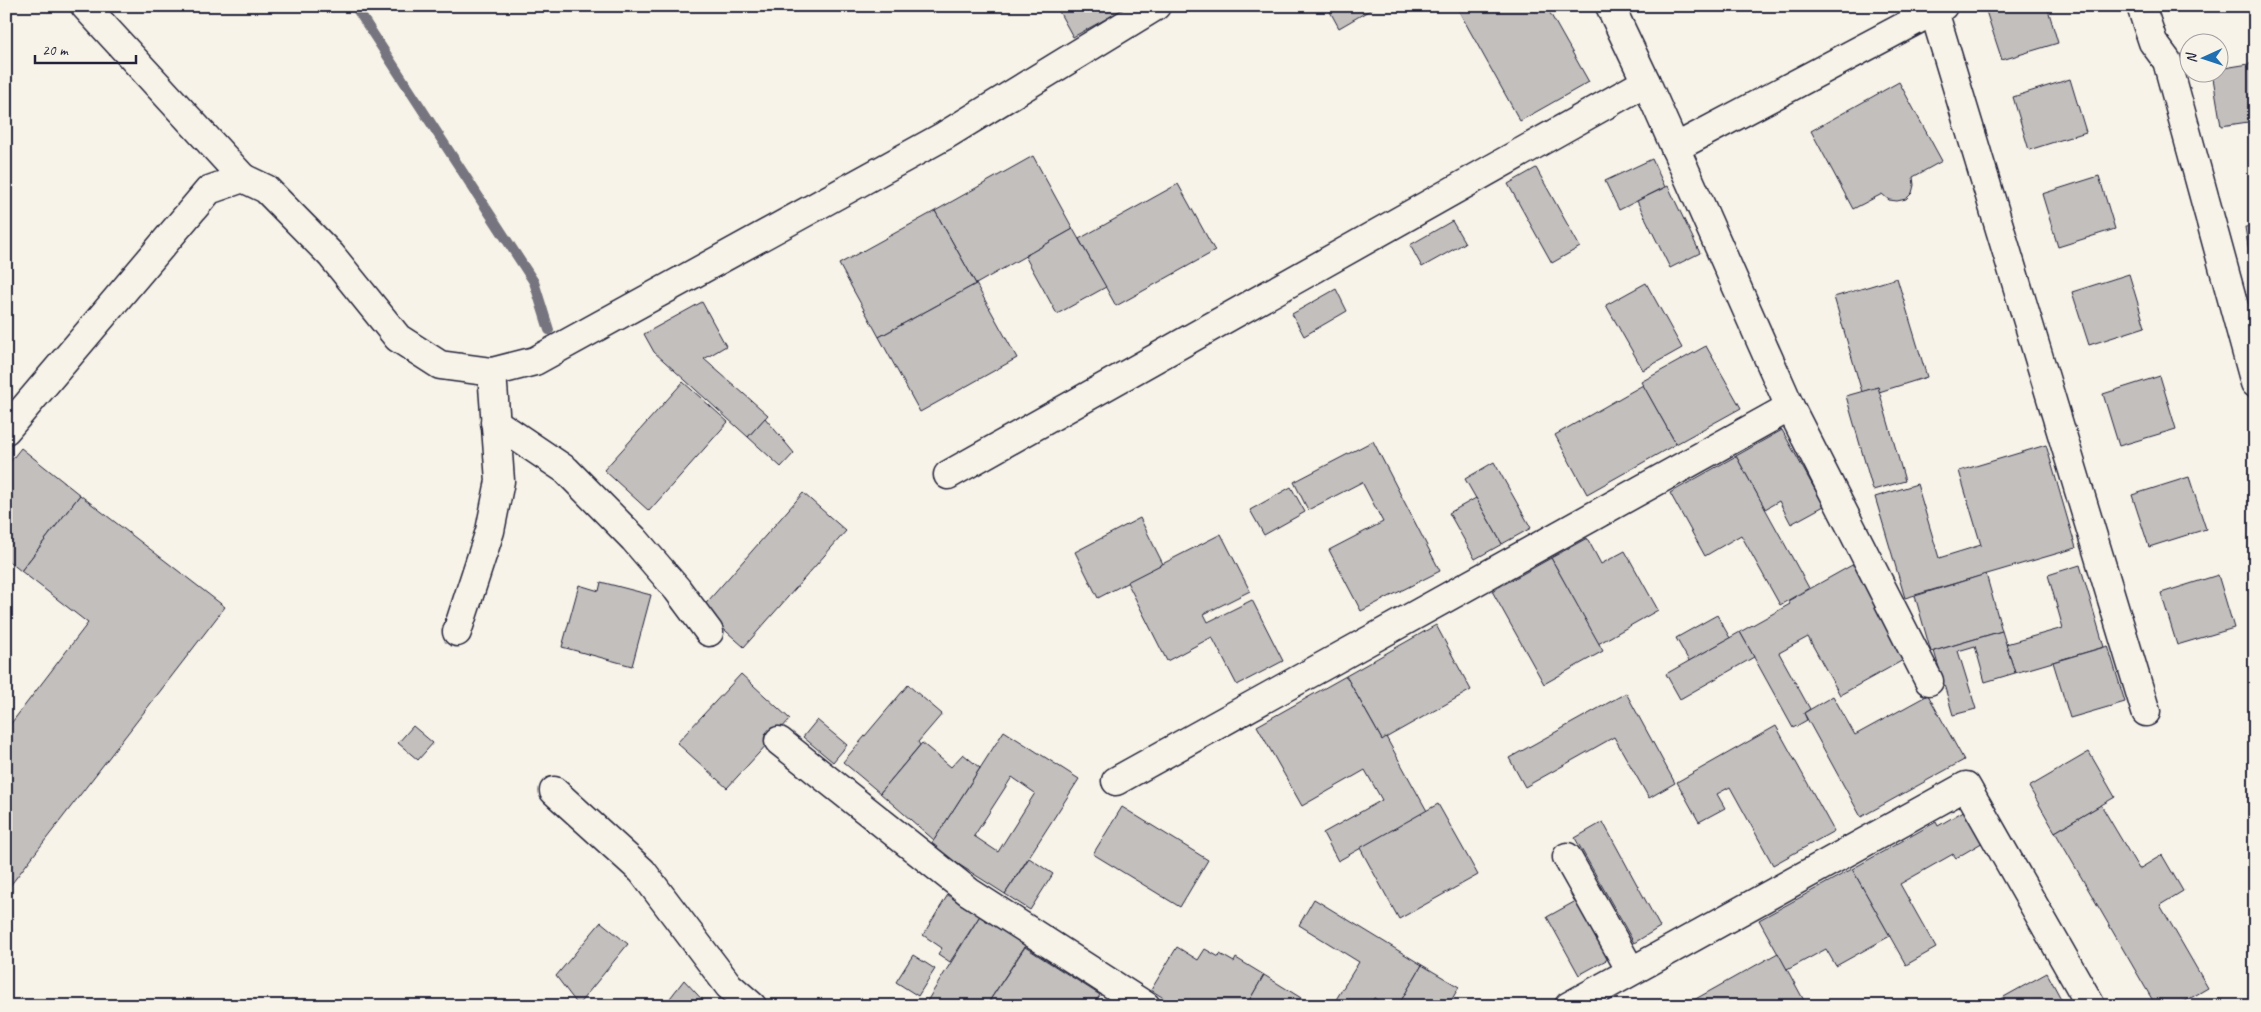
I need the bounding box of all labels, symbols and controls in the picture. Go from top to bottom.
scale bar [35,32,136,64]
north arrow [2178,32,2228,82]
text: 20 m [42,41,69,60]
text: N [2183,52,2200,63]

